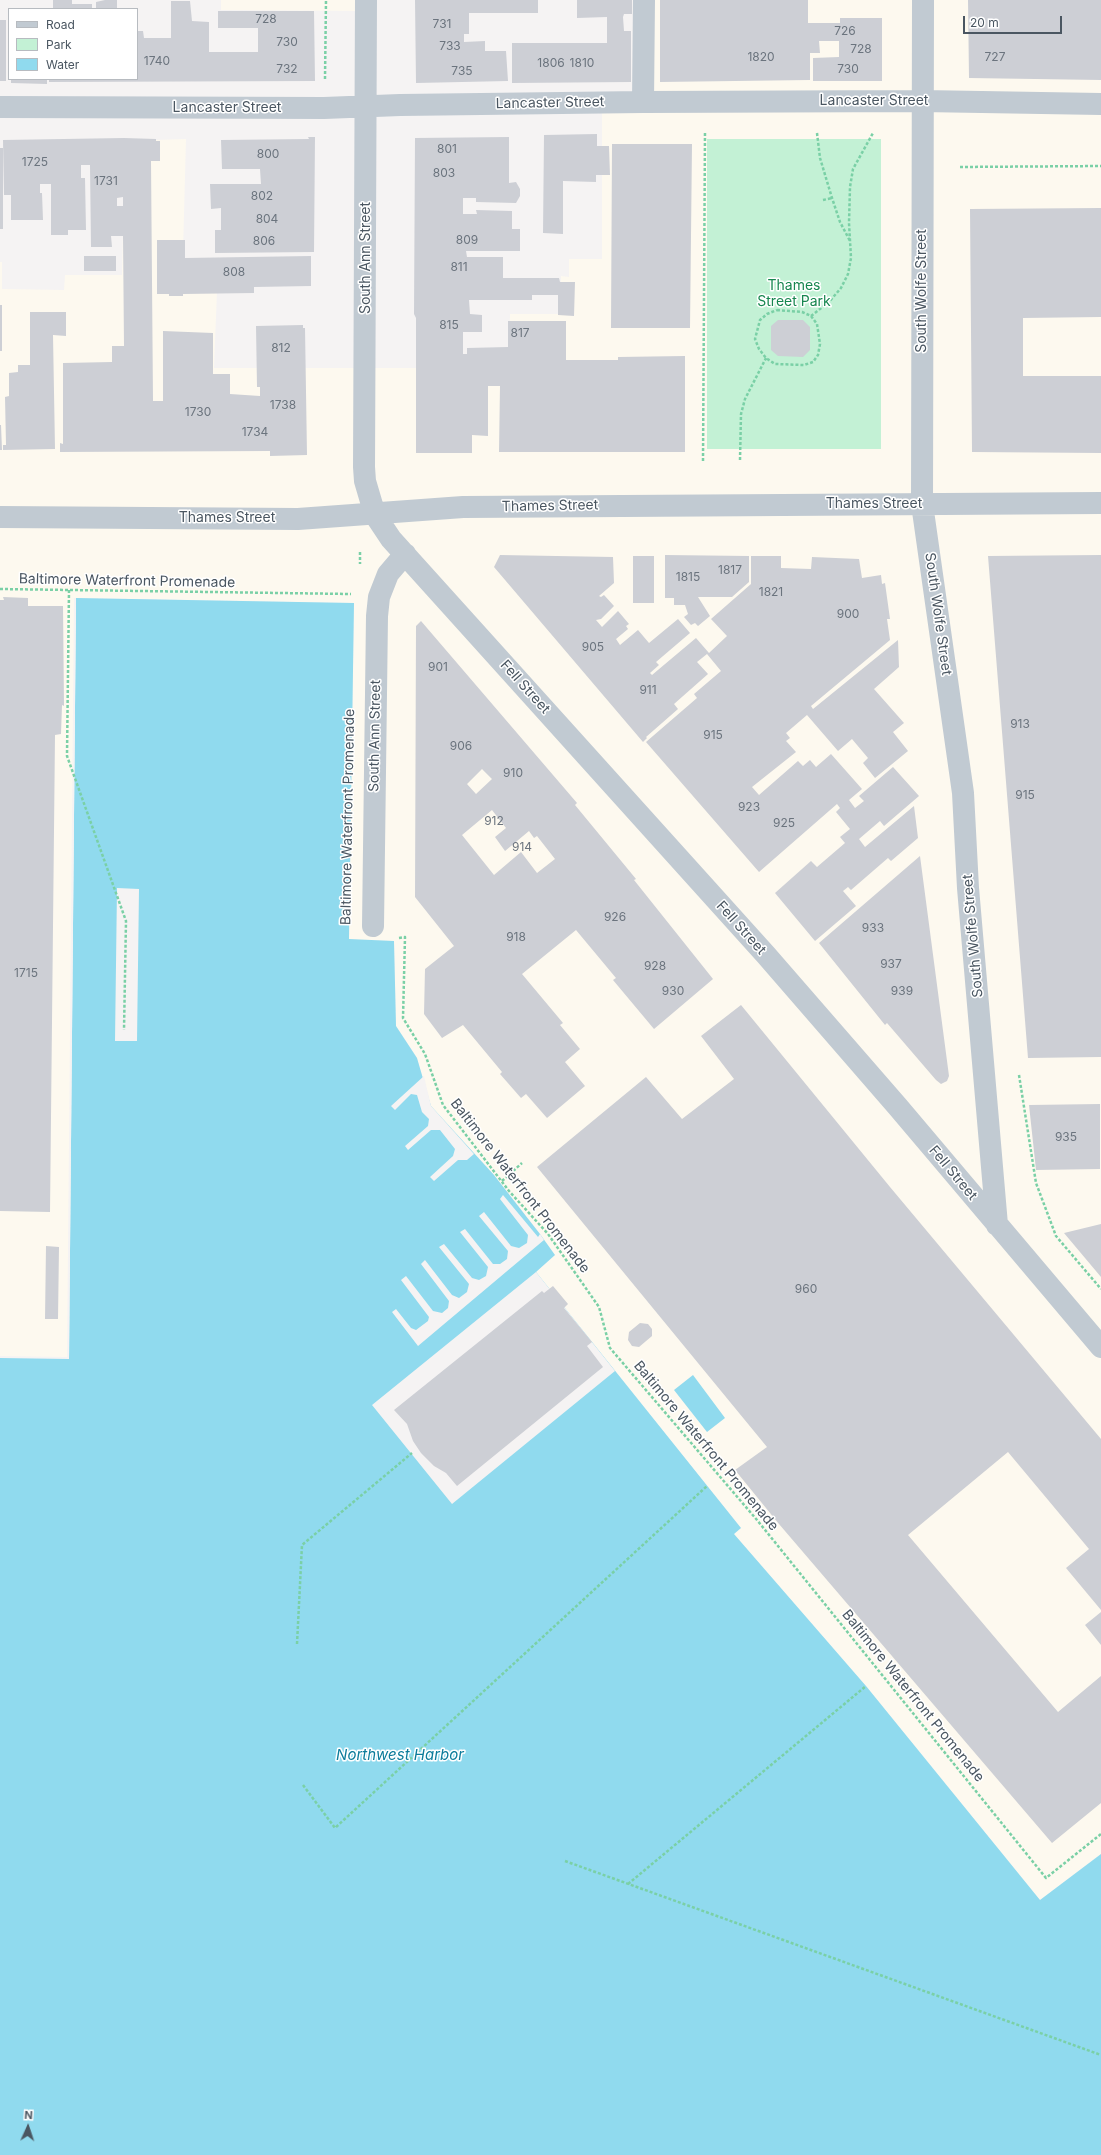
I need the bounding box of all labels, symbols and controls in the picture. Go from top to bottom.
legend [8,8,138,80]
scale bar [965,8,1064,34]
house number: 728 [255,12,277,26]
text: 20 m [970,15,999,30]
text: Road [46,17,75,32]
house number: 731 [433,17,451,31]
house number: 726 [834,24,856,38]
house number: 730 [276,35,298,49]
text: Park [46,37,72,52]
house number: 733 [439,39,461,53]
house number: 728 [850,42,872,56]
house number: 1820 [747,50,775,64]
house number: 727 [985,50,1005,64]
house number: 1740 [144,54,170,68]
house number: 1806 [537,56,565,70]
house number: 1810 [570,56,594,70]
text: Water [46,57,79,72]
house number: 732 [276,62,298,76]
house number: 730 [837,62,859,76]
house number: 735 [451,64,473,78]
street label: Lancaster Street [820,93,928,109]
street label: Lancaster Street [495,94,605,112]
street label: Lancaster Street [173,100,281,116]
house number: 801 [437,142,457,156]
house number: 800 [257,147,279,161]
house number: 1725 [22,155,48,169]
house number: 803 [433,166,455,180]
house number: 1731 [94,174,118,188]
house number: 802 [251,189,273,203]
street label: South Ann Street [358,202,374,314]
house number: 804 [256,212,278,226]
street label: South Wolfe Street [914,229,930,353]
house number: 809 [456,233,478,247]
house number: 806 [253,234,275,248]
house number: 811 [450,260,468,274]
house number: 808 [223,265,245,279]
park label: Thames Street Park [757,278,831,310]
house number: 815 [439,318,459,332]
house number: 817 [510,326,530,340]
house number: 812 [271,341,291,355]
house number: 1738 [270,398,296,412]
house number: 1730 [185,405,211,419]
house number: 1734 [242,425,268,439]
street label: Thames Street [826,496,922,512]
street label: Thames Street [502,497,598,515]
street label: Thames Street [179,510,275,526]
street label: South Wolfe Street [921,552,955,676]
house number: 1817 [718,563,742,577]
house number: 1815 [676,570,700,584]
street label: Baltimore Waterfront Promenade [19,571,235,591]
house number: 1821 [759,585,783,599]
house number: 900 [837,607,859,621]
house number: 905 [582,640,604,654]
street label: Fell Street [497,657,553,717]
house number: 901 [428,660,448,674]
street label: South Ann Street [366,680,384,792]
house number: 911 [639,683,657,697]
street label: Baltimore Waterfront Promenade [338,709,358,925]
house number: 913 [1010,717,1030,731]
house number: 915 [703,728,723,742]
house number: 906 [450,739,472,753]
house number: 910 [503,766,523,780]
house number: 915 [1015,788,1035,802]
house number: 923 [738,800,760,814]
house number: 912 [484,814,504,828]
house number: 925 [773,816,795,830]
house number: 914 [512,840,532,854]
street label: South Wolfe Street [959,874,987,998]
street label: Fell Street [713,898,769,958]
house number: 926 [604,910,626,924]
house number: 933 [862,921,884,935]
house number: 918 [506,930,526,944]
house number: 937 [880,957,902,971]
house number: 928 [644,959,666,973]
house number: 1715 [14,966,38,980]
house number: 930 [662,984,684,998]
house number: 939 [891,984,913,998]
street label: Baltimore Waterfront Promenade [447,1096,593,1276]
house number: 935 [1055,1130,1077,1144]
street label: Fell Street [925,1142,981,1204]
house number: 960 [795,1282,817,1296]
street label: Baltimore Waterfront Promenade [630,1358,782,1534]
street label: Baltimore Waterfront Promenade [838,1607,988,1785]
water label: Northwest Harbor [336,1746,464,1764]
north arrow [8,2107,48,2147]
text: N [24,2108,33,2122]

